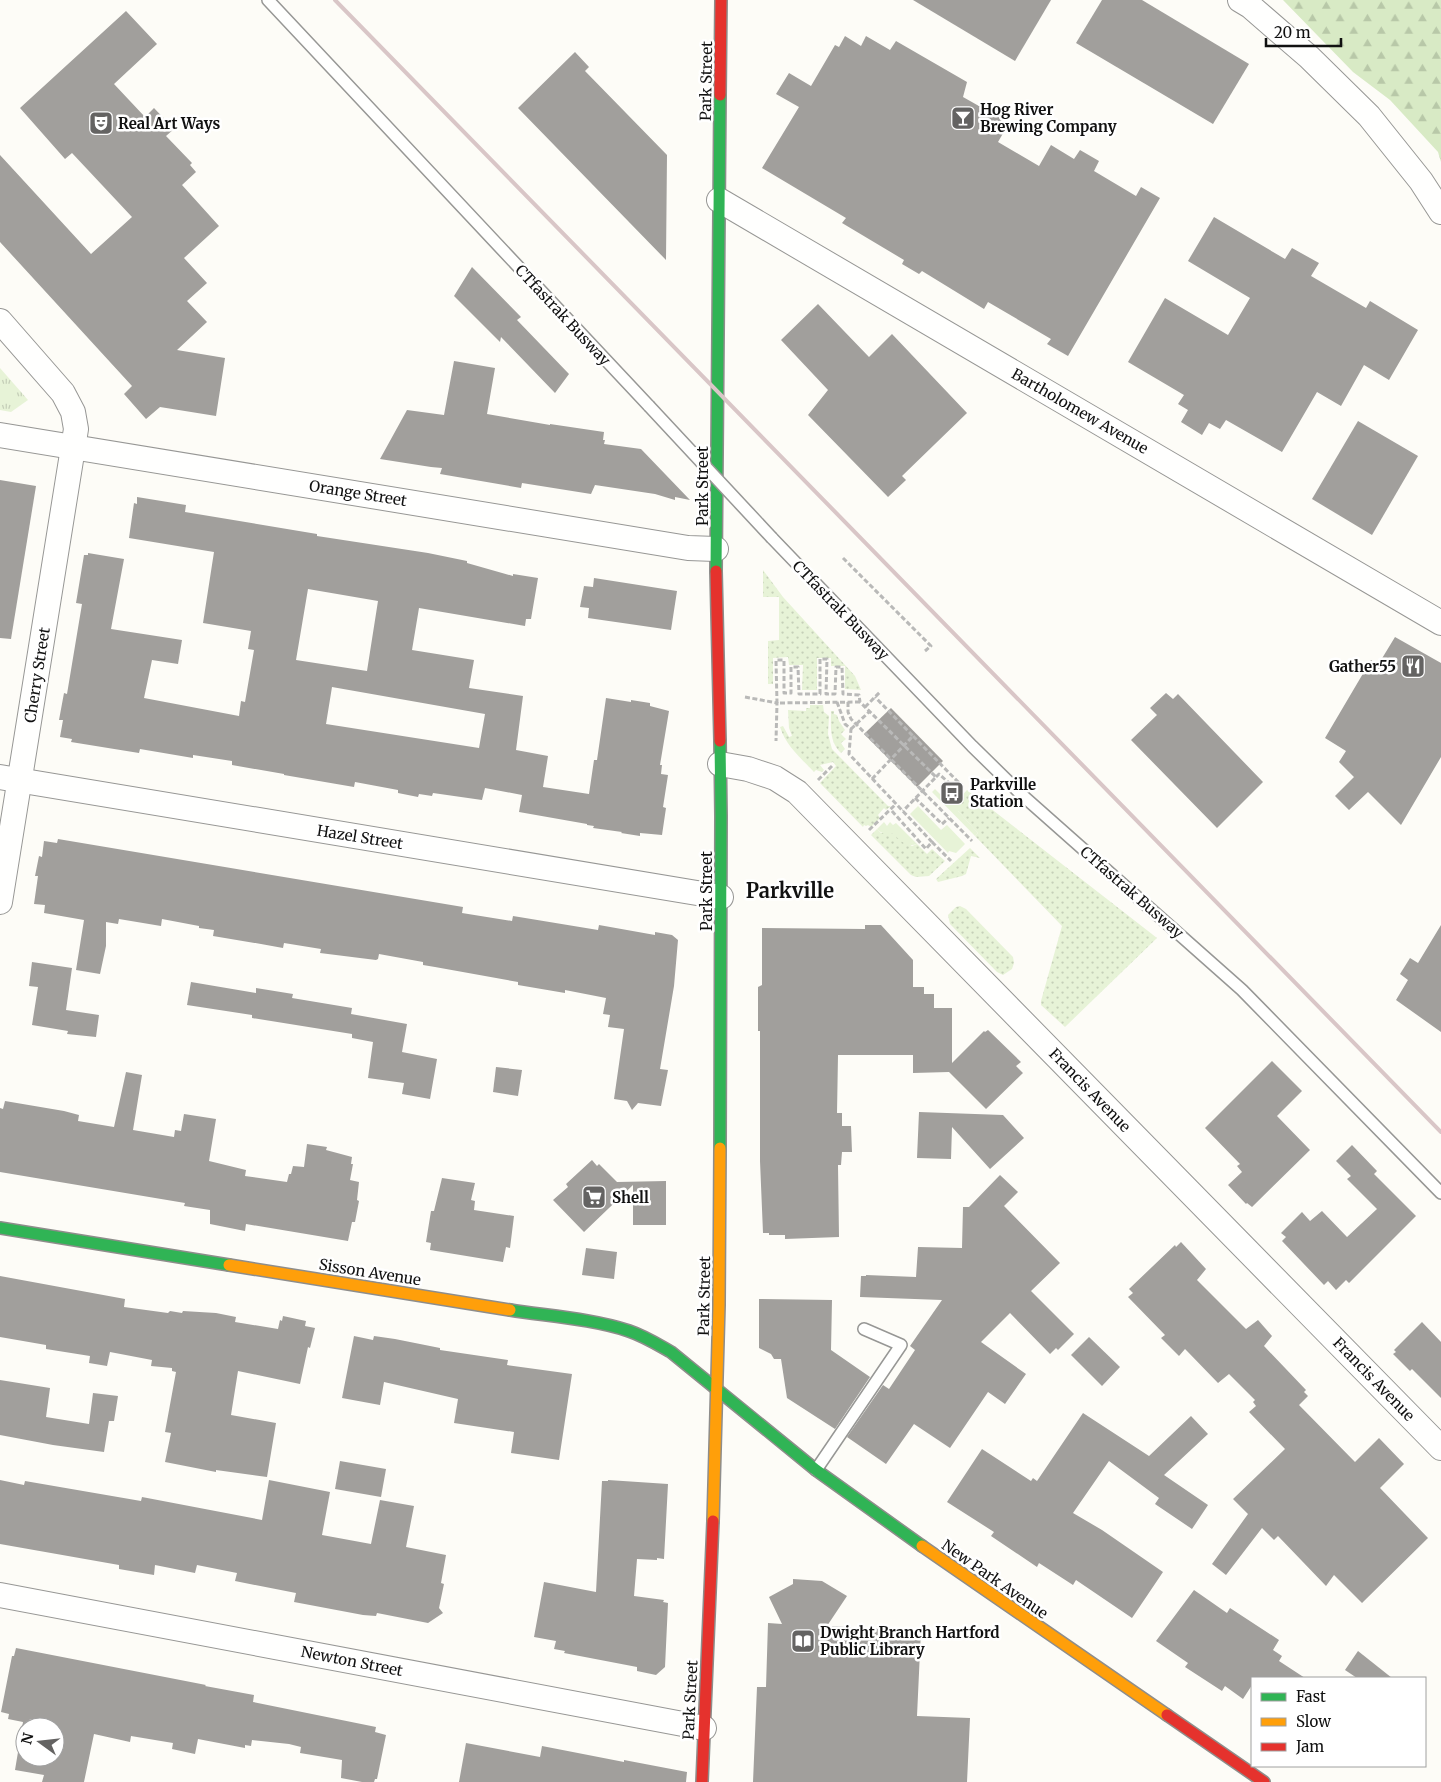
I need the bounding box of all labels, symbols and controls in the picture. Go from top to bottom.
scale bar [1266,15,1341,47]
text: 20 m [1274,23,1311,42]
street label: Park Street [696,41,716,121]
place label: Hog River Brewing Company [980,100,1117,136]
bar icon: Hog River Brewing Company [950,105,976,131]
theatre icon: Real Art Ways [88,110,114,136]
place label: Real Art Ways [118,114,220,133]
street label: CTfastrak Busway [511,261,615,370]
street label: Bartholomew Avenue [1008,364,1152,458]
street label: Park Street [693,446,712,526]
street label: Orange Street [308,476,408,510]
street label: CTfastrak Busway [789,556,894,664]
street label: Cherry Street [20,626,54,724]
restaurant icon: Gather55 [1400,653,1426,679]
place label: Gather55 [1329,657,1396,676]
place label: Parkville Station [970,775,1036,811]
bus stop icon: Parkville Station [939,780,965,806]
street label: Hazel Street [316,821,405,853]
street label: CTfastrak Busway [1076,842,1188,942]
street label: Park Street [697,851,716,931]
district label: Parkville [746,878,834,903]
street label: Francis Avenue [1045,1044,1135,1136]
supermarket icon: Shell [581,1184,607,1210]
place label: Shell [612,1188,649,1207]
street label: Sisson Avenue [318,1255,423,1289]
street label: Park Street [694,1256,714,1336]
street label: Francis Avenue [1329,1333,1419,1425]
street label: New Park Avenue [938,1535,1052,1623]
place label: Dwight Branch Hartford Public Library [820,1623,1000,1659]
library icon: Dwight Branch Hartford Public Library [790,1628,816,1654]
street label: Newton Street [300,1642,405,1680]
street label: Park Street [678,1660,702,1740]
legend [1251,1677,1426,1767]
text: Fast [1296,1687,1326,1706]
text: Slow [1296,1712,1331,1731]
north arrow [15,1717,65,1767]
text: N [17,1731,38,1746]
text: Jam [1295,1737,1324,1756]

